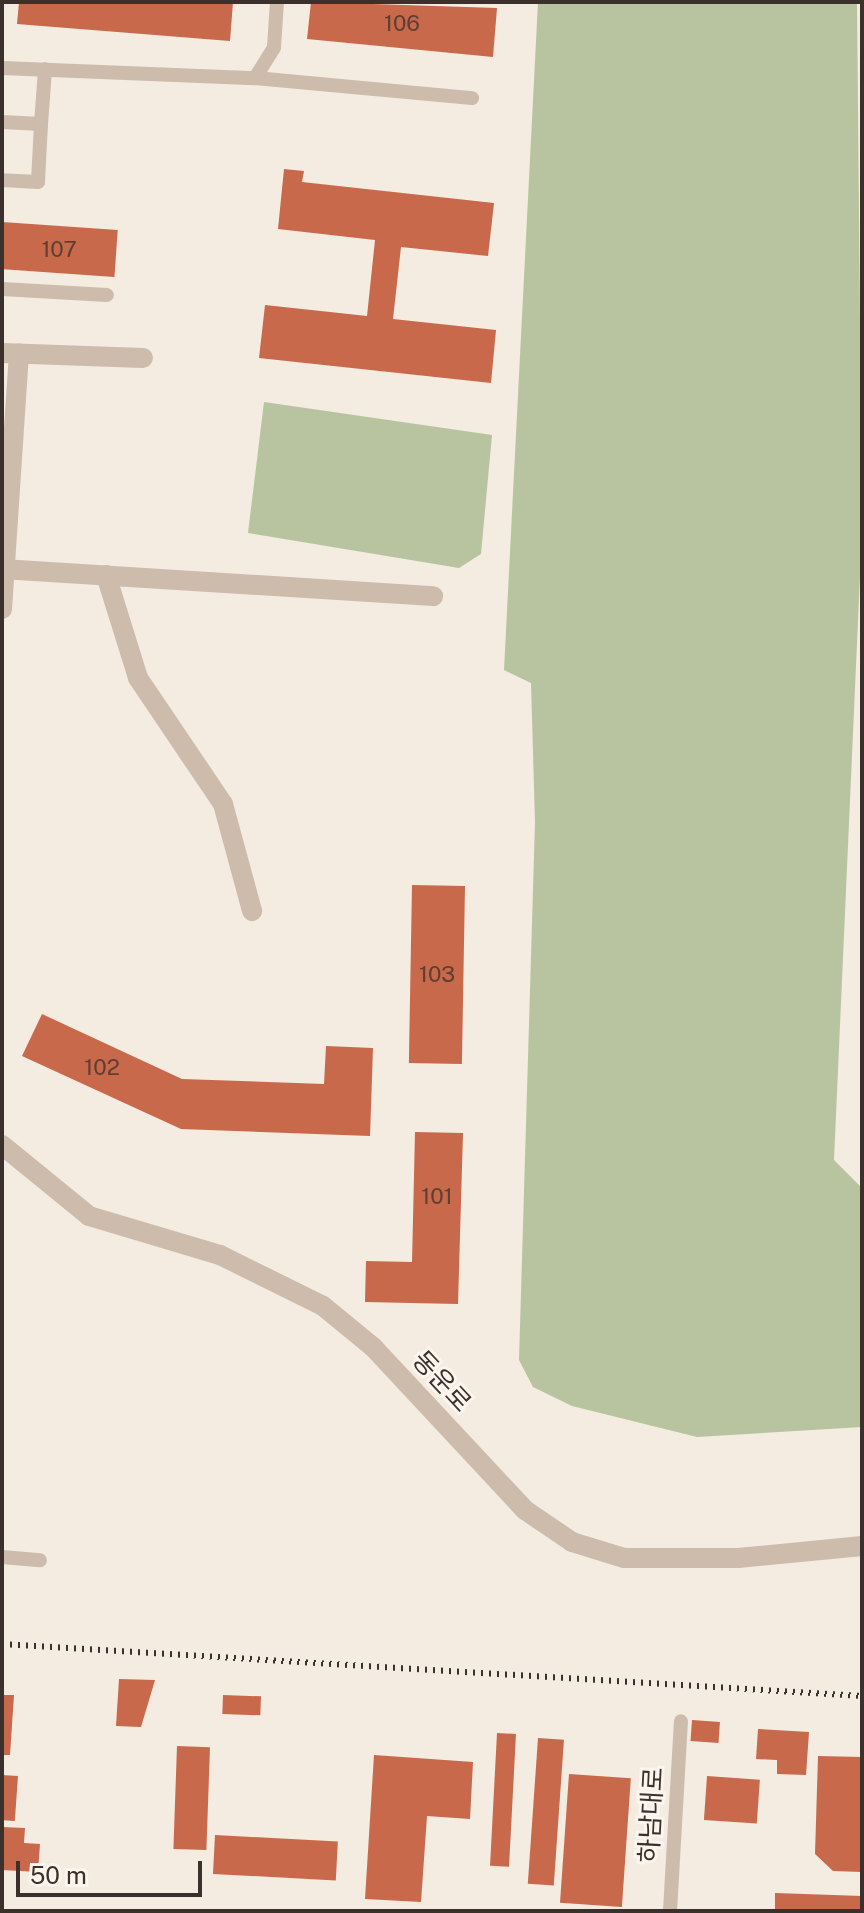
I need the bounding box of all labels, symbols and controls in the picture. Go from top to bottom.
house number: 106 [384,11,420,37]
house number: 107 [41,237,77,263]
house number: 103 [419,962,455,988]
house number: 102 [84,1055,120,1081]
house number: 101 [421,1184,453,1210]
street label: 동운로 [406,1344,478,1418]
street label: 하남대로 [633,1766,669,1864]
scale bar [20,1845,206,1895]
text: 50 m [30,1861,87,1889]

